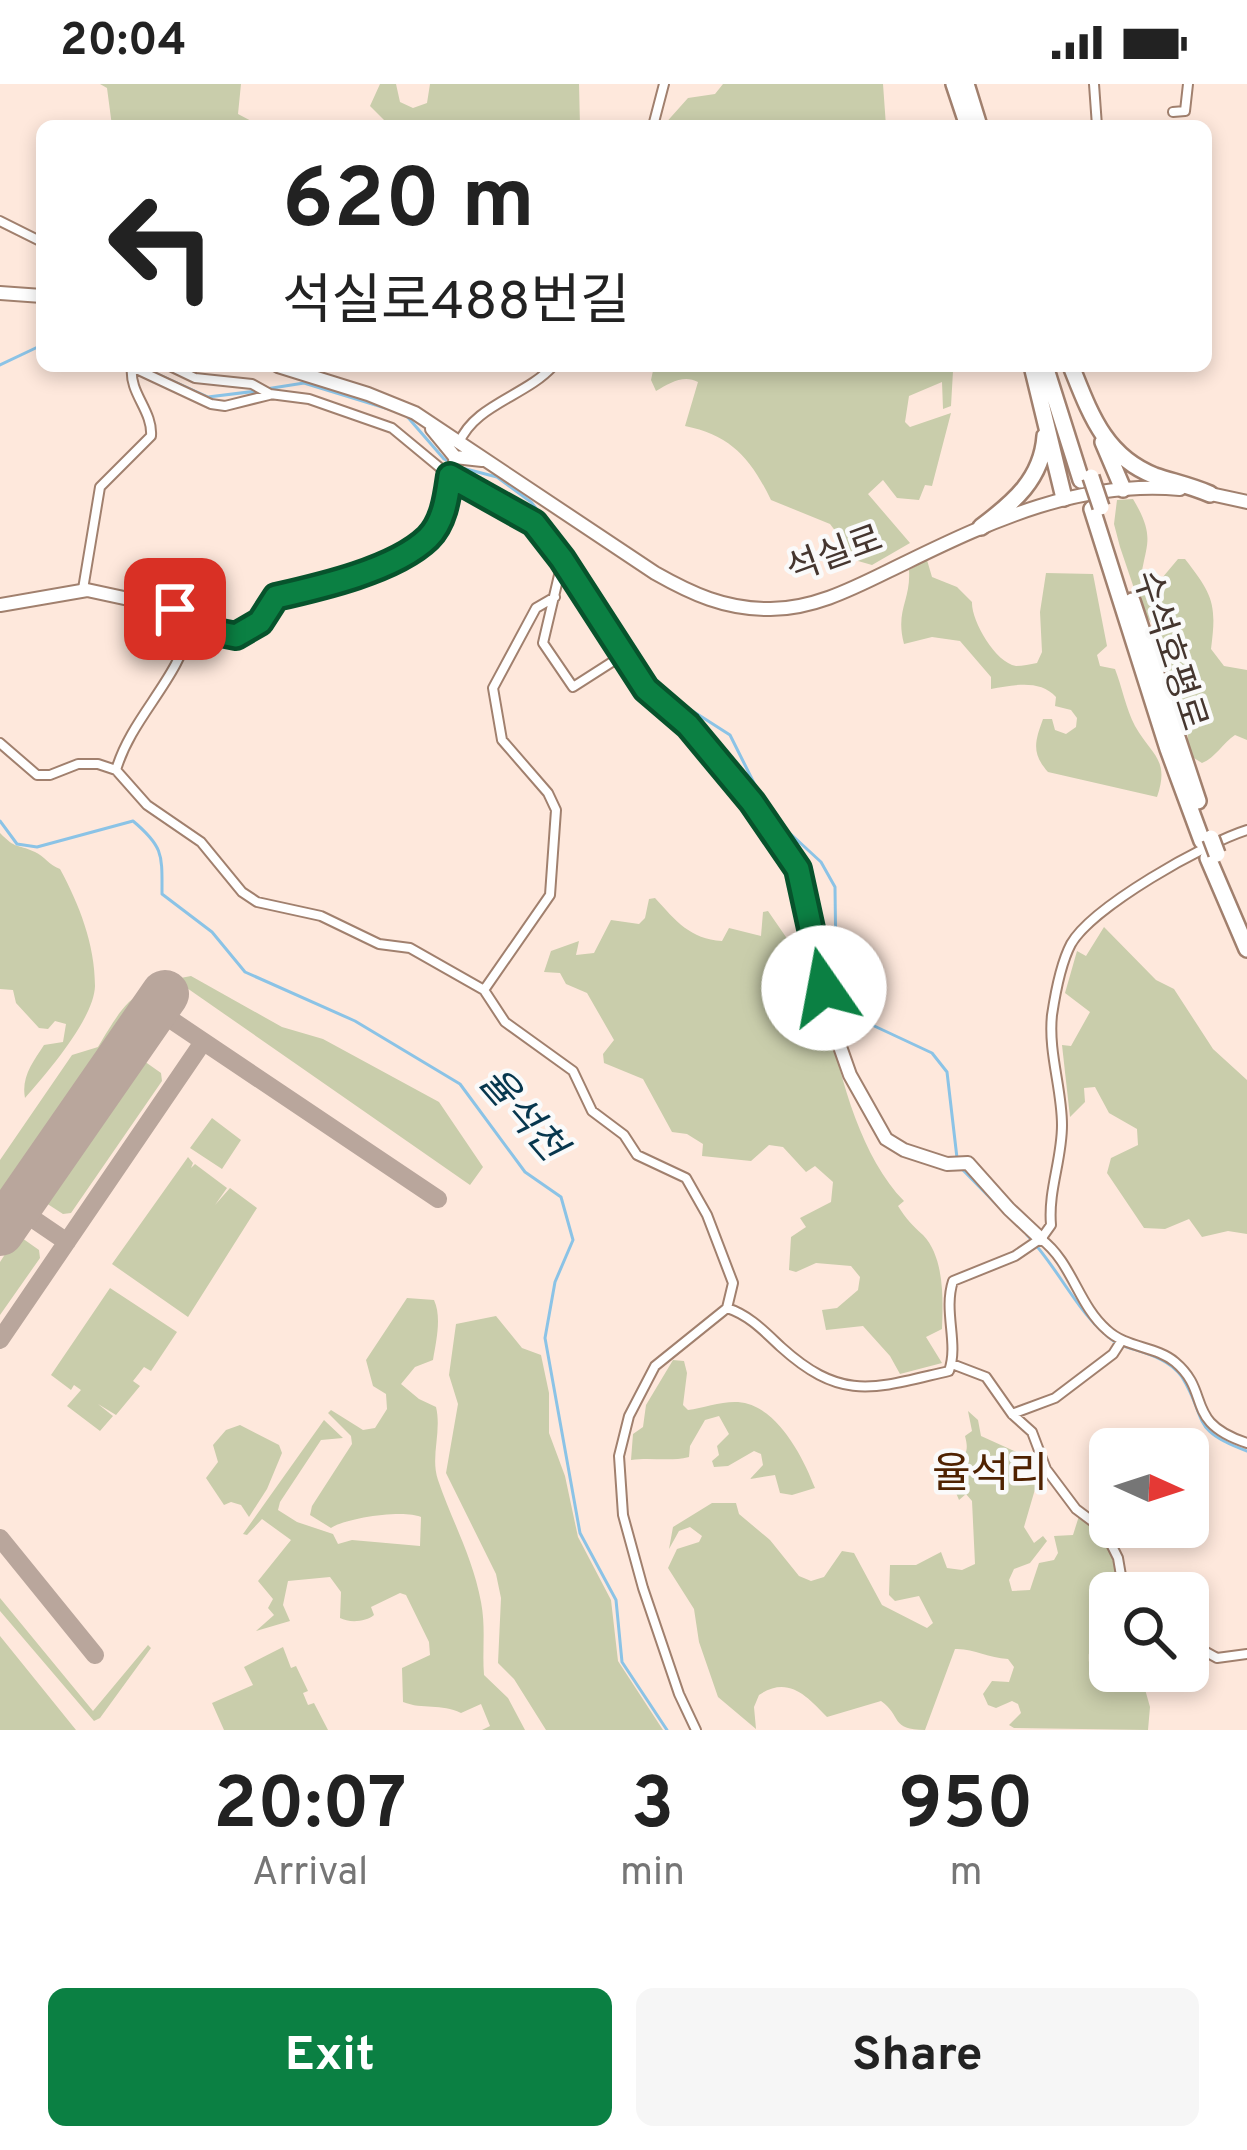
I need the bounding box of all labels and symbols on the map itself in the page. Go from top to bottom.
street label: 석실로 [780,517,890,595]
pin [124,558,226,660]
street label: 수석호평로 [1121,565,1215,737]
position arrow [761,925,887,1051]
water label: 율석천 [466,1059,577,1176]
north arrow [1089,1428,1209,1548]
district label: 율석리 [932,1450,1048,1503]

